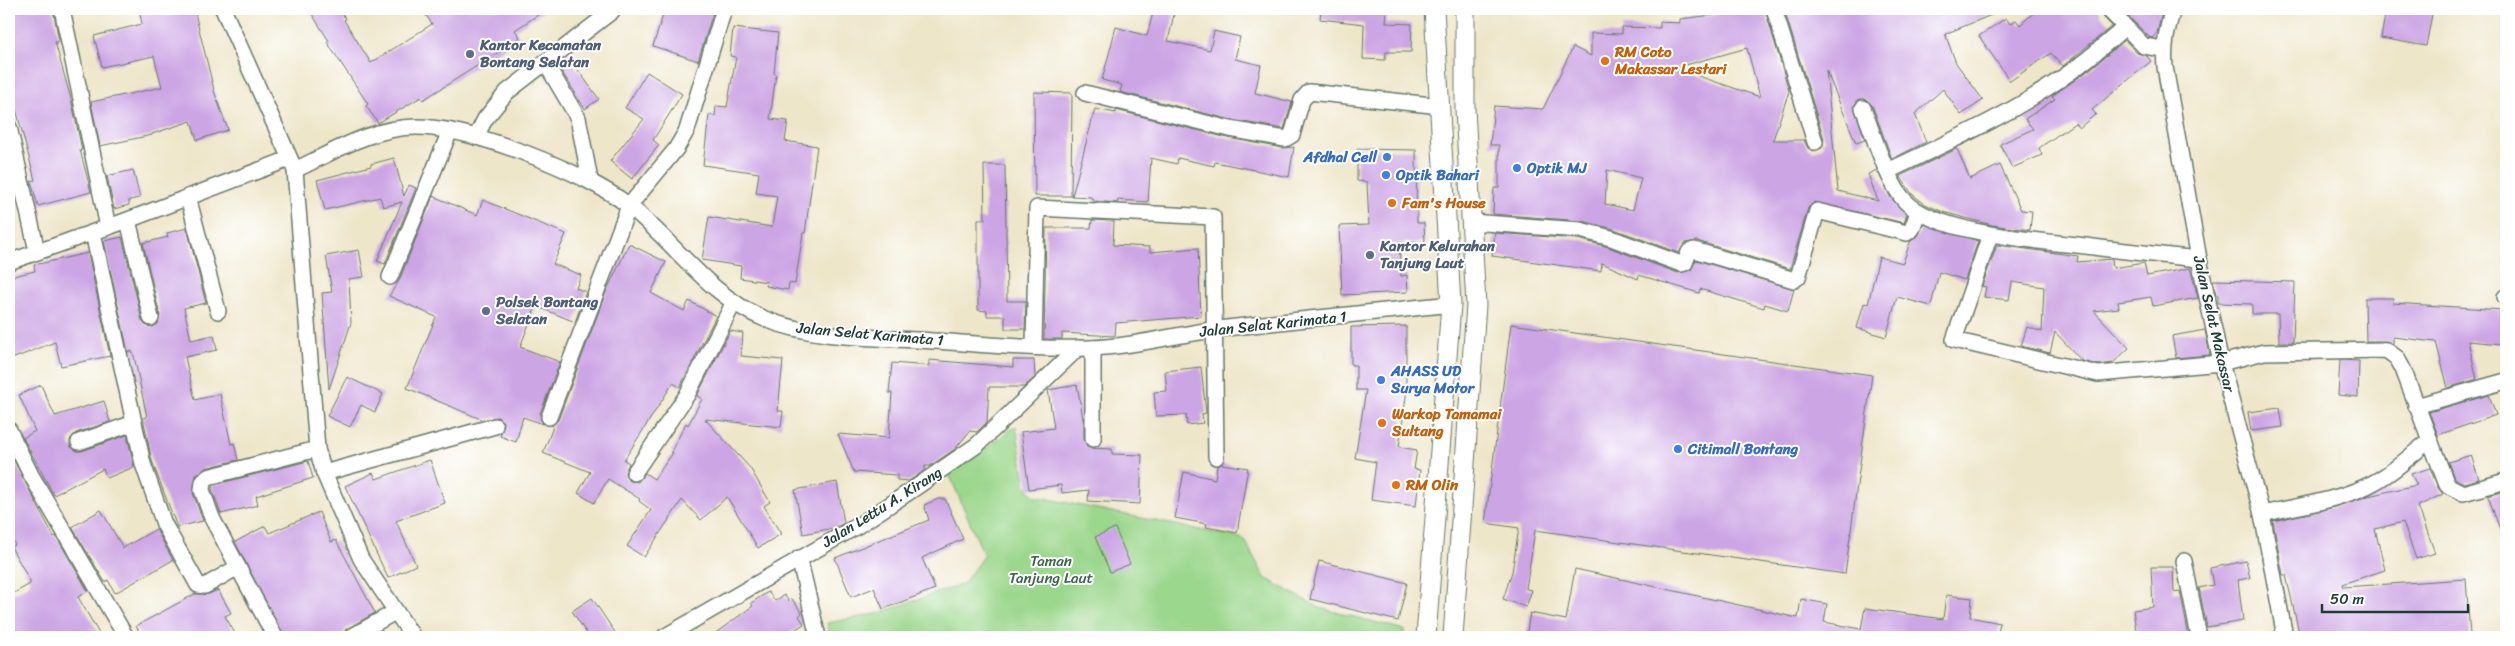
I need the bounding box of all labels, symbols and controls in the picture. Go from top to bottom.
place label: Kantor Kecamatan Bontang Selatan [479,32,602,75]
place label: RM Coto Makassar Lestari [1614,39,1727,82]
marker: Kantor Kecamatan Bontang Selatan [464,48,476,60]
marker: RM Coto Makassar Lestari [1599,55,1611,67]
place label: Afdhal Cell [1302,144,1378,170]
marker: Afdhal Cell [1381,151,1393,163]
place label: Optik MJ [1526,155,1587,181]
place label: Optik Bahari [1395,162,1480,188]
marker: Optik MJ [1511,162,1523,174]
marker: Optik Bahari [1380,169,1392,181]
place label: Fam's House [1401,190,1486,216]
marker: Fam's House [1386,197,1398,209]
place label: Kantor Kelurahan Tanjung Laut [1379,233,1496,276]
marker: Kantor Kelurahan Tanjung Laut [1364,249,1376,261]
street label: Jalan Selat Makassar [2185,252,2243,396]
place label: Polsek Bontang Selatan [495,289,599,332]
street label: Jalan Selat Karimata 1 [1197,303,1348,345]
marker: Polsek Bontang Selatan [480,305,492,317]
street label: Jalan Selat Karimata 1 [794,315,945,353]
place label: AHASS UD Surya Motor [1390,358,1476,401]
marker: AHASS UD Surya Motor [1375,374,1387,386]
place label: Warkop Tamamai Sultang [1391,401,1502,444]
marker: Warkop Tamamai Sultang [1376,417,1388,429]
place label: Citimall Bontang [1687,436,1799,462]
marker: Citimall Bontang [1672,443,1684,455]
street label: Jalan Lettu A. Kirang [816,459,947,555]
place label: RM Olin [1405,472,1459,498]
marker: RM Olin [1390,479,1402,491]
park label: Taman Tanjung Laut [1009,548,1094,591]
scale bar [2322,581,2469,613]
text: 50 m [2330,586,2365,612]

